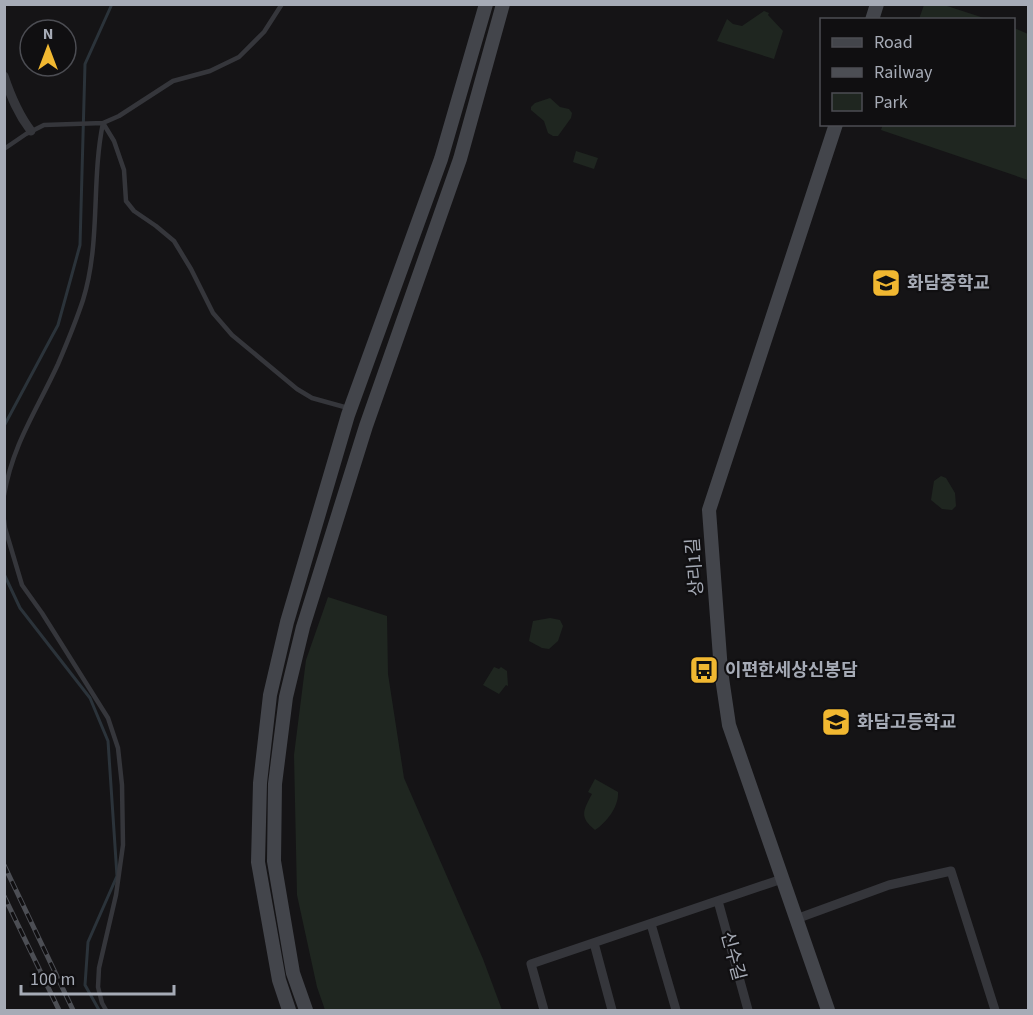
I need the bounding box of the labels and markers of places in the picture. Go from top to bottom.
school or university icon: 화담중학교 [870,267,902,299]
place label: 화담중학교 [907,271,990,296]
bus stop icon: 이편한세상신봉담 [688,654,720,686]
place label: 이편한세상신봉담 [725,658,858,683]
school or university icon: 화담고등학교 [820,706,852,738]
place label: 화담고등학교 [857,710,956,735]

